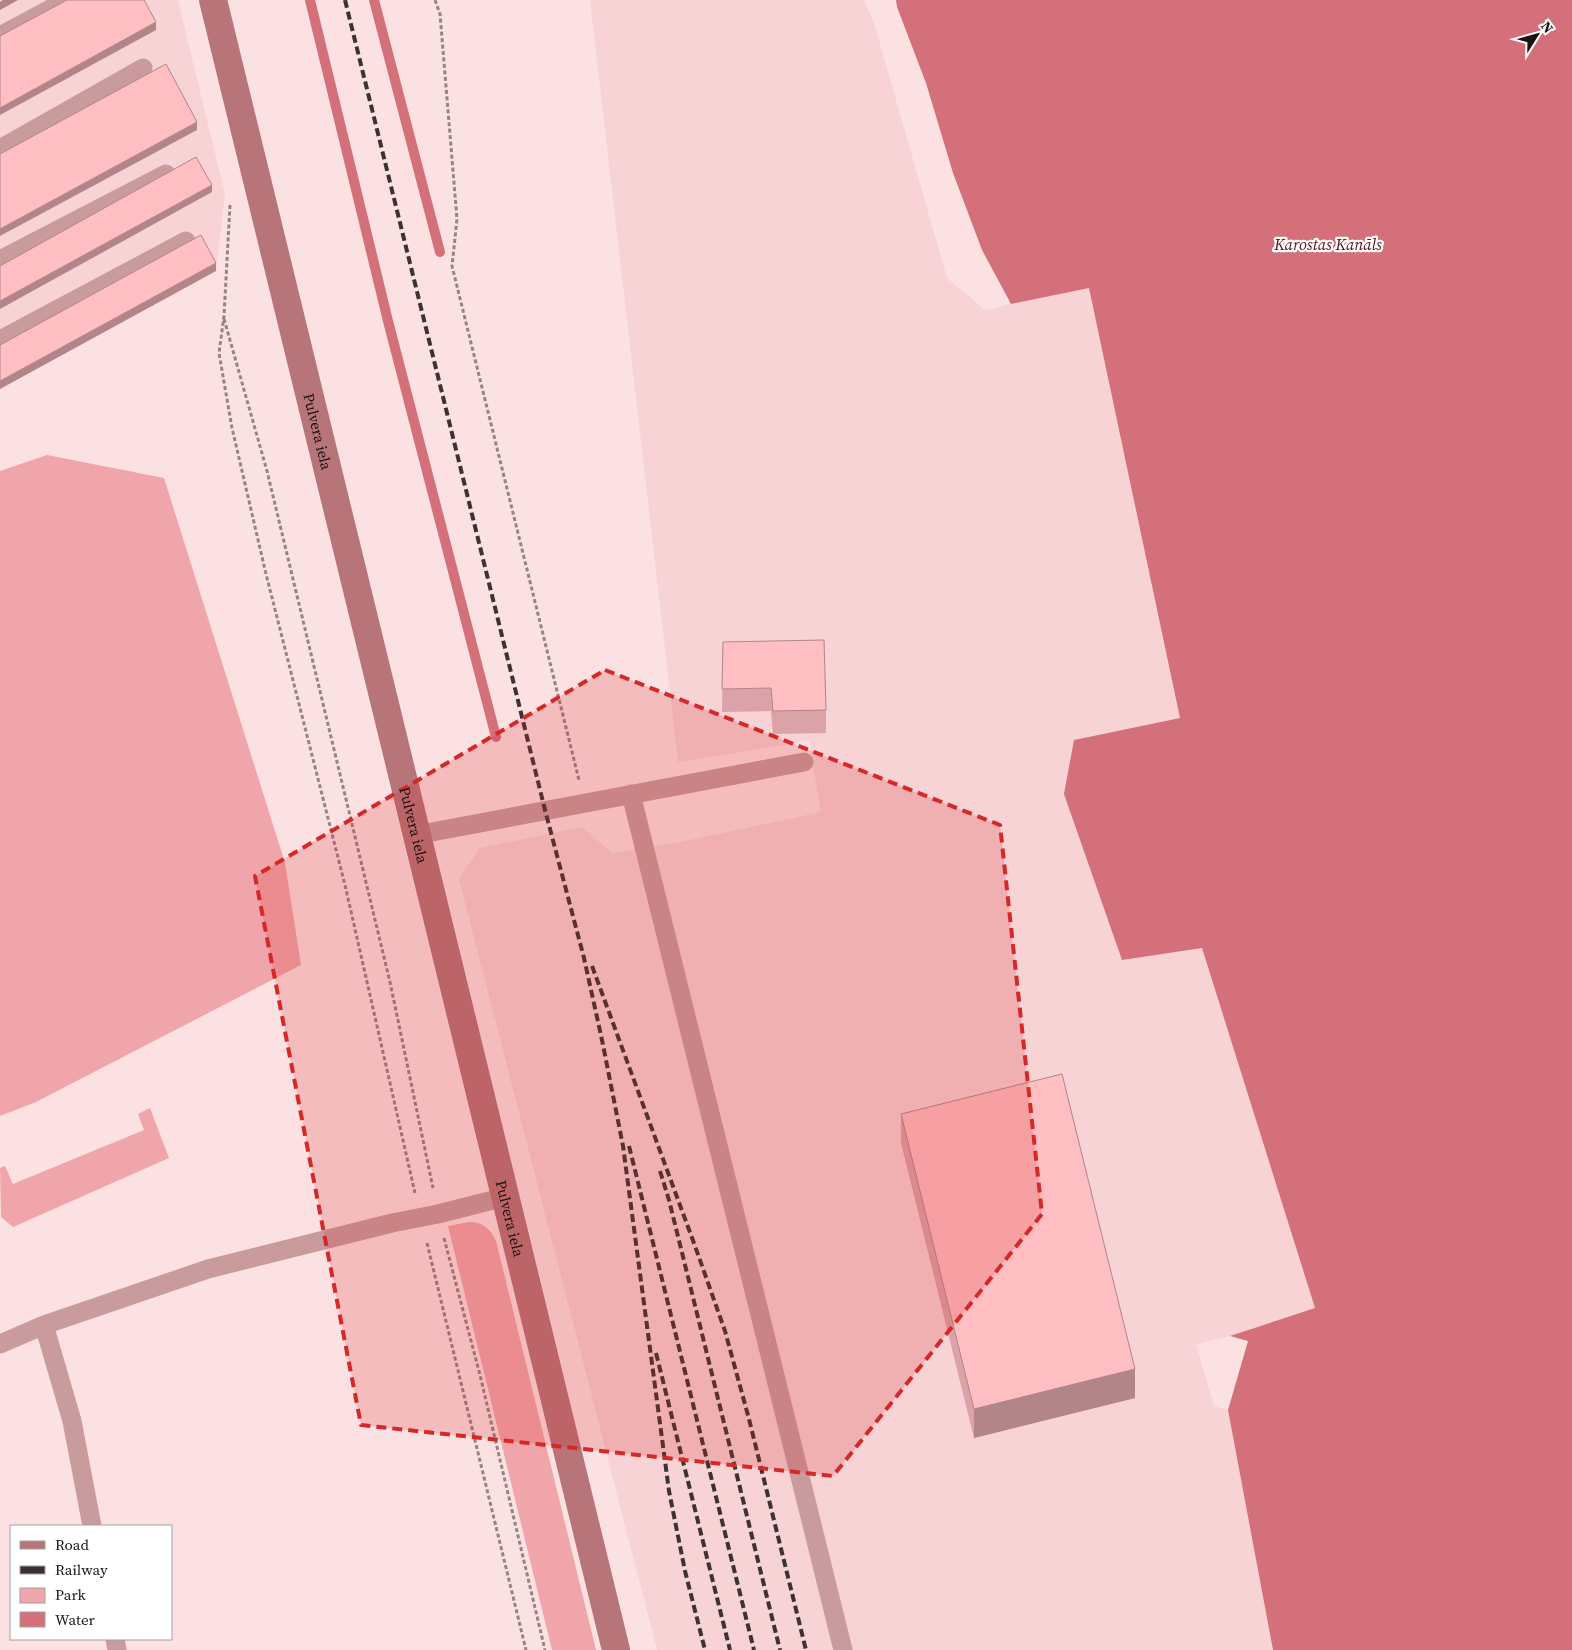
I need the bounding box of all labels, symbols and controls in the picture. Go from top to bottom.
north arrow [1512,10,1562,60]
text: N [1536,17,1558,37]
water label: Karostas Kanāls [1273,233,1382,255]
street label: Pulvera iela [299,391,338,472]
street label: Pulvera iela [395,784,434,866]
street label: Pulvera iela [491,1178,530,1259]
legend [10,1525,172,1640]
text: Road [55,1534,89,1555]
text: Railway [55,1559,108,1580]
text: Park [55,1584,87,1605]
text: Water [55,1609,96,1630]

